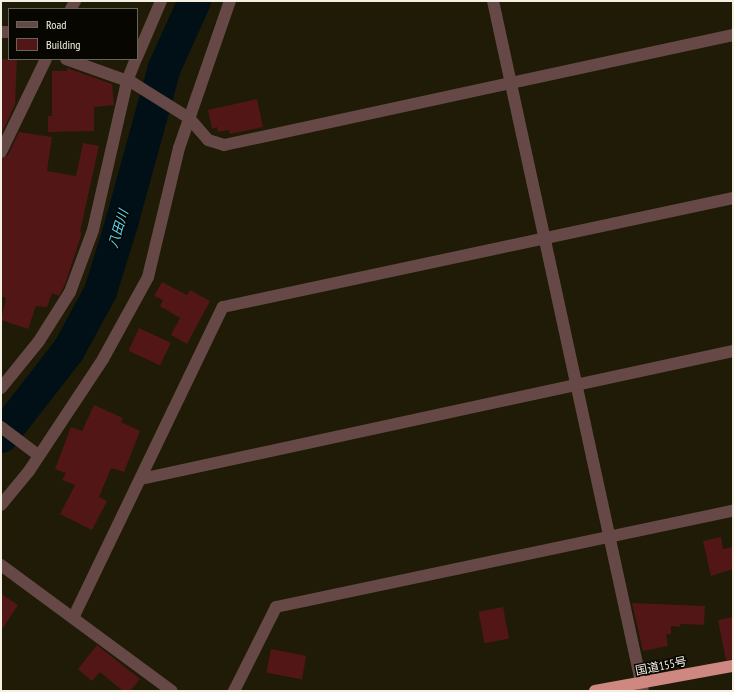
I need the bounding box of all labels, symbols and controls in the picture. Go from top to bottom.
legend [8,8,138,60]
text: Road [46,17,66,32]
text: Building [46,37,81,52]
water label: 八田川 [106,208,132,250]
street label: 国道155号 [634,654,688,678]

